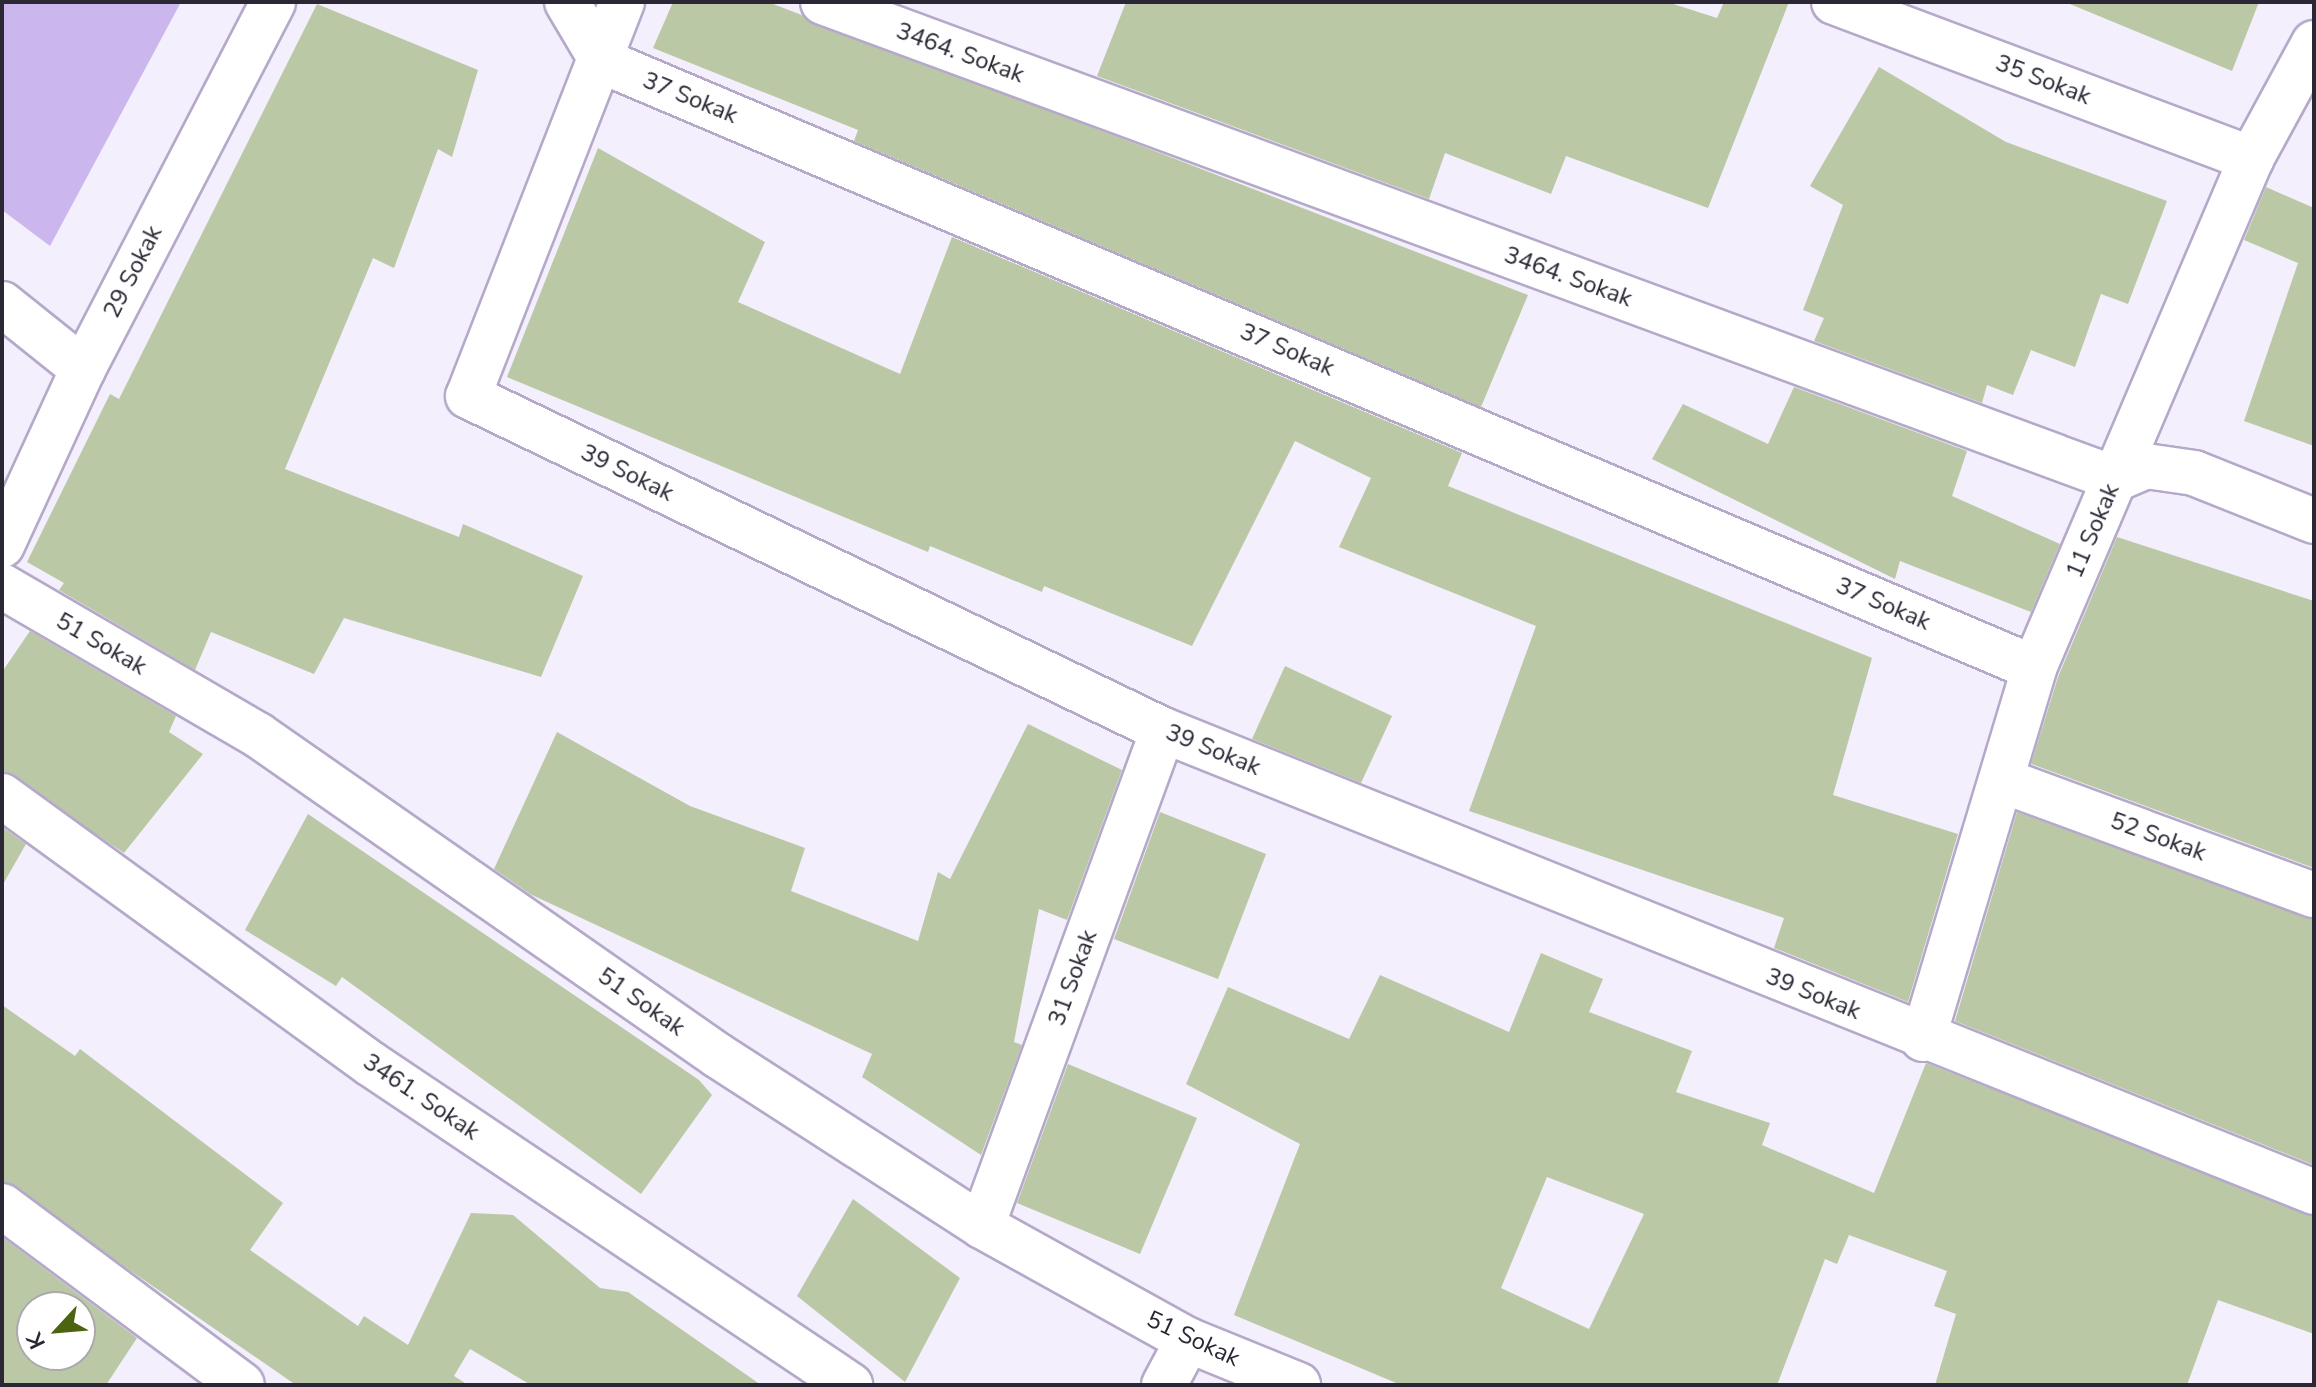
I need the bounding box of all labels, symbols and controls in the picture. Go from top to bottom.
street label: 3464. Sokak [892,17,1028,89]
street label: 35 Sokak [1991,49,2095,111]
street label: 37 Sokak [638,66,742,130]
street label: 29 Sokak [98,221,168,323]
street label: 3464. Sokak [1500,241,1636,313]
street label: 37 Sokak [1235,317,1339,383]
street label: 39 Sokak [576,438,678,508]
street label: 11 Sokak [2060,479,2126,583]
street label: 37 Sokak [1831,571,1935,637]
street label: 51 Sokak [51,607,151,681]
street label: 39 Sokak [1161,718,1265,782]
street label: 52 Sokak [2106,806,2210,868]
street label: 31 Sokak [1042,926,1104,1030]
street label: 51 Sokak [592,962,690,1042]
street label: 39 Sokak [1761,962,1865,1026]
street label: 3461. Sokak [357,1048,485,1146]
north arrow [16,1291,96,1371]
street label: 51 Sokak [1142,1305,1244,1373]
text: K [20,1328,53,1354]

